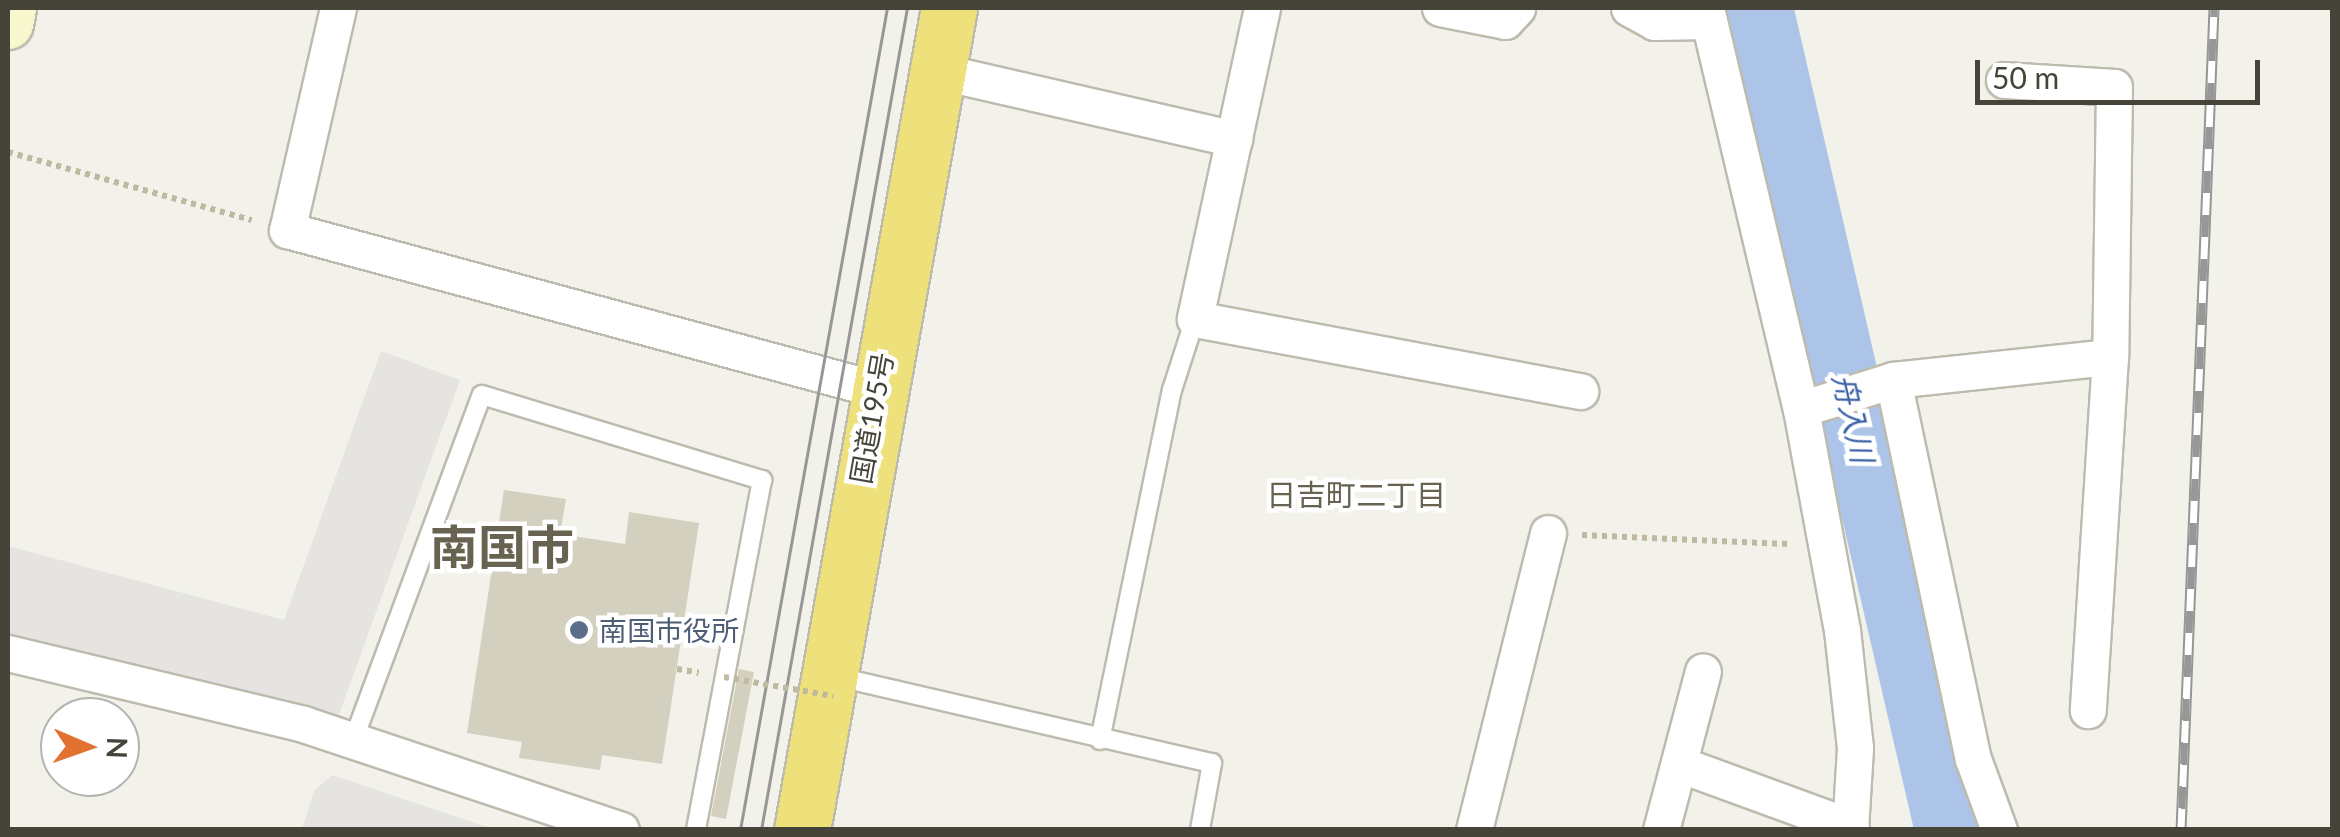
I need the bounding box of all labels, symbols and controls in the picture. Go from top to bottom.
scale bar [1980,40,2265,102]
text: 50 m [1992,59,2059,95]
street label: 国道195号 [843,350,899,486]
water label: 舟入川 [1826,370,1882,466]
district label: 日吉町二丁目 [1266,476,1446,512]
district label: 南国市 [430,518,574,576]
place label: 南国市役所 [599,613,739,647]
marker: 南国市役所 [568,619,590,641]
north arrow [40,697,140,797]
text: N [101,737,135,759]

